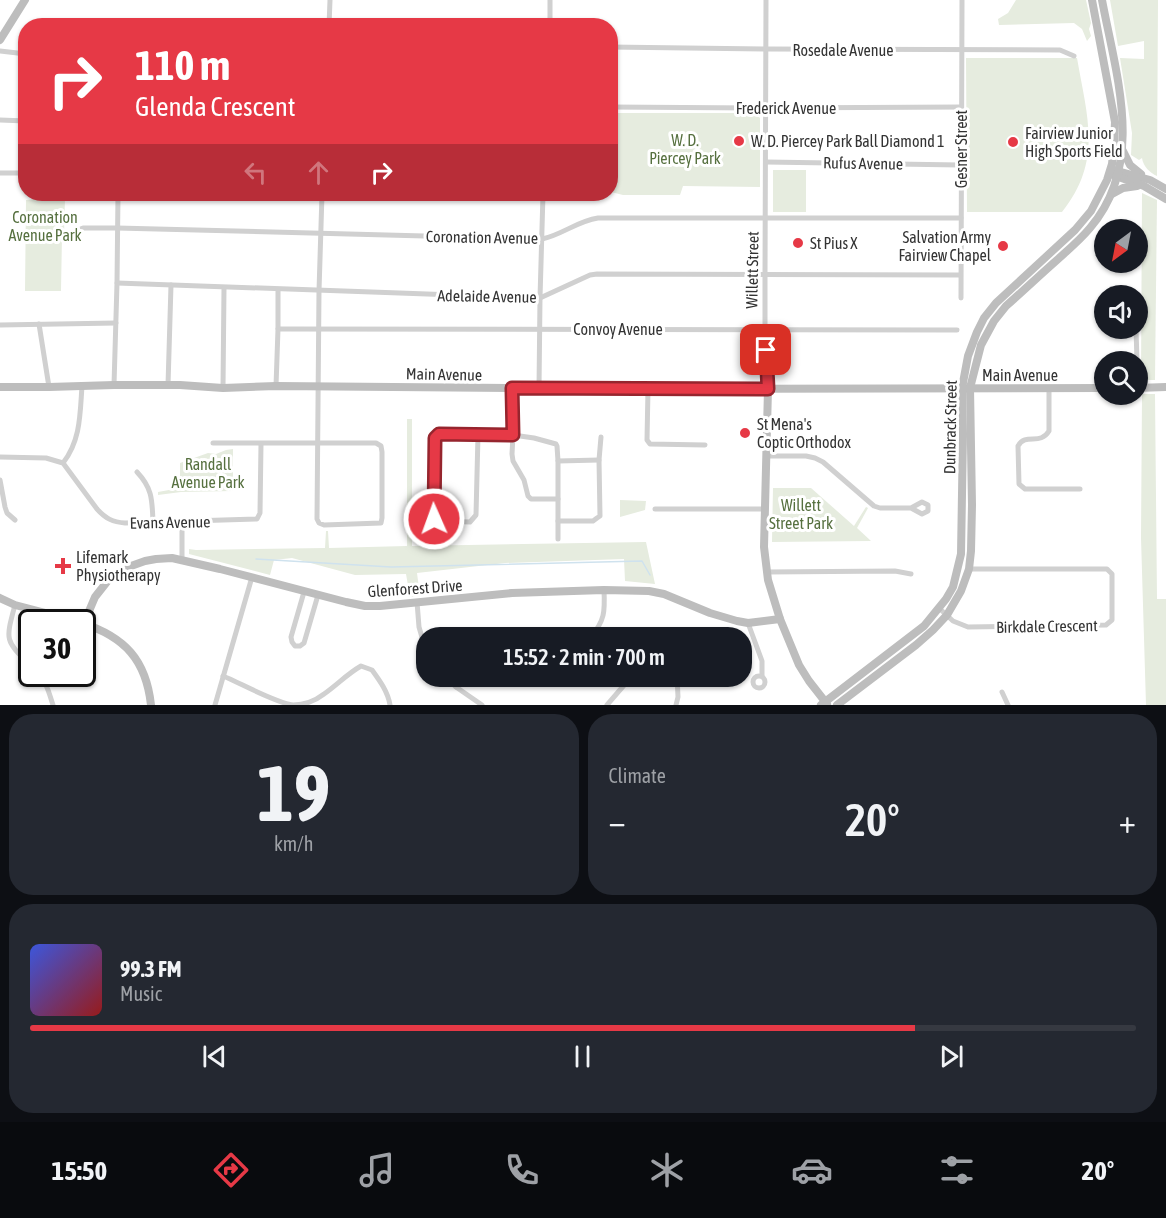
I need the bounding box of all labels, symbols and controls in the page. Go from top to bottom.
text: 110 m [135,41,230,89]
street label: Rosedale Avenue [792,41,894,59]
icon: right [36,42,114,120]
text: Glenda Crescent [135,91,296,122]
street label: Frederick Avenue [736,99,836,117]
street label: Gesner Street [952,109,970,188]
place label: Fairview Junior High Sports Field [1025,124,1123,161]
park label: W. D. Piercey Park [649,131,721,168]
place label: W. D. Piercey Park Ball Diamond 1 [751,132,944,151]
marker: W. D. Piercey Park Ball Diamond 1 [732,134,746,148]
marker: Fairview Junior High Sports Field [1006,135,1020,149]
street label: Rufus Avenue [823,153,903,173]
icon: left [239,156,272,189]
icon: ahead [302,156,335,189]
icon: right [365,156,398,189]
park label: Coronation Avenue Park [8,208,82,244]
north arrow [1094,219,1148,273]
map controls [1094,219,1148,405]
street label: Coronation Avenue [426,227,538,247]
place label: Salvation Army Fairview Chapel [898,228,992,265]
street label: Willett Street [742,231,762,309]
place label: St Pius X [810,234,858,252]
marker: St Pius X [791,236,805,250]
marker: Salvation Army Fairview Chapel [996,239,1010,253]
button: sound [1094,285,1148,339]
street label: Adelaide Avenue [437,286,537,306]
street label: Convoy Avenue [573,320,663,339]
pin [740,324,791,375]
icon: arrive [749,333,782,366]
button: search [1094,351,1148,405]
street label: Main Avenue [406,364,482,384]
street label: Main Avenue [982,366,1058,384]
street label: Dunbrack Street [940,379,960,474]
place label: St Mena's Coptic Orthodox [757,415,851,452]
marker: St Mena's Coptic Orthodox [738,426,752,440]
park label: Randall Avenue Park [171,455,245,491]
position arrow [402,487,466,551]
park label: Willett Street Park [769,496,833,532]
street label: Evans Avenue [130,512,210,532]
place label: Lifemark Physiotherapy [76,548,161,585]
marker: Lifemark Physiotherapy [54,557,72,575]
street label: Glenforest Drive [367,576,463,600]
speed limit sign: 30 [18,609,96,687]
street label: Birkdale Crescent [996,616,1098,636]
text: 15:52 · 2 min · 700 m [503,644,665,670]
text: 19 [257,748,330,838]
text: Climate [609,764,666,787]
text: 20° [845,794,900,846]
text: − [609,802,626,840]
text: + [1119,802,1136,840]
text: km/h [274,832,314,855]
text: 99.3 FM [120,956,182,982]
text: Music [120,982,162,1005]
icon: previous [198,1040,231,1073]
icon: pause [566,1040,599,1073]
icon: next [935,1040,968,1073]
icon: directions [210,1149,252,1191]
icon: music [356,1149,398,1191]
icon: phone [501,1149,543,1191]
icon: climate [646,1149,688,1191]
icon: car [791,1149,833,1191]
icon: filters [936,1149,978,1191]
text: 15:50 [52,1155,107,1186]
text: 20° [1081,1155,1114,1186]

